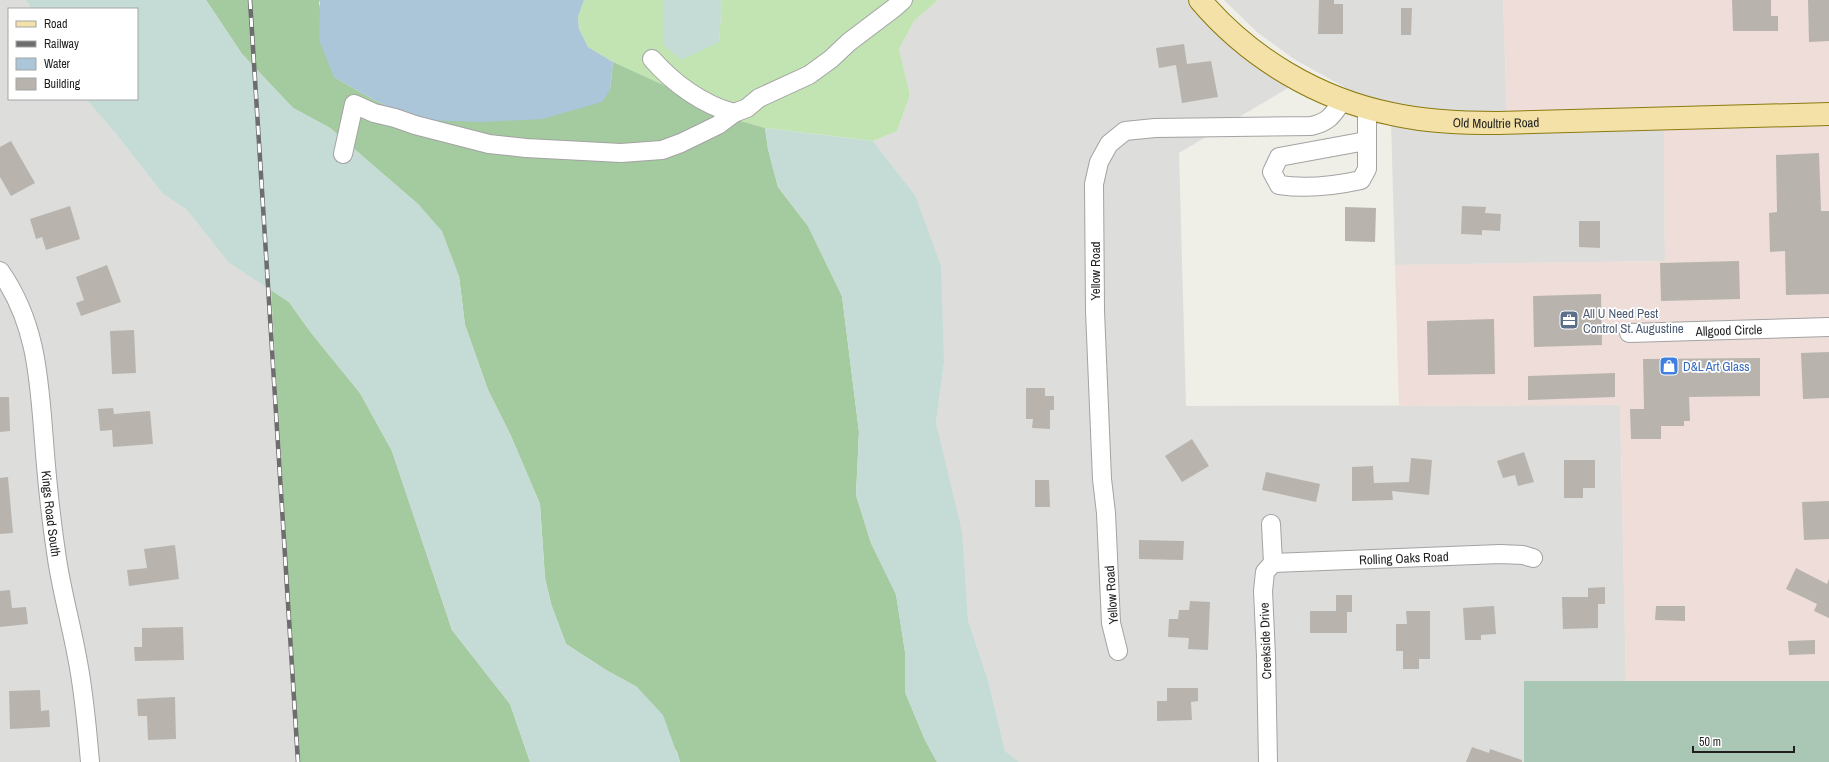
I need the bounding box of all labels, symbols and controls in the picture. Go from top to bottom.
legend [8,8,138,100]
text: Road [44,16,68,32]
text: Railway [44,36,79,52]
text: Water [44,56,71,72]
text: Building [44,76,81,92]
street label: Old Moultrie Road [1452,114,1540,132]
street label: Yellow Road [1087,241,1104,301]
place label: All U Need Pest Control St. Augustine [1582,305,1684,337]
office icon: All U Need Pest Control St. Augustine [1558,309,1580,331]
street label: Allgood Circle [1694,321,1763,340]
shop icon: D&L Art Glass [1658,355,1680,377]
place label: D&L Art Glass [1683,358,1750,375]
street label: Kings Road South [37,470,65,558]
street label: Rolling Oaks Road [1359,548,1449,569]
street label: Yellow Road [1101,565,1122,625]
street label: Creekside Drive [1256,602,1275,680]
scale bar [1693,728,1794,754]
text: 50 m [1699,734,1721,750]

